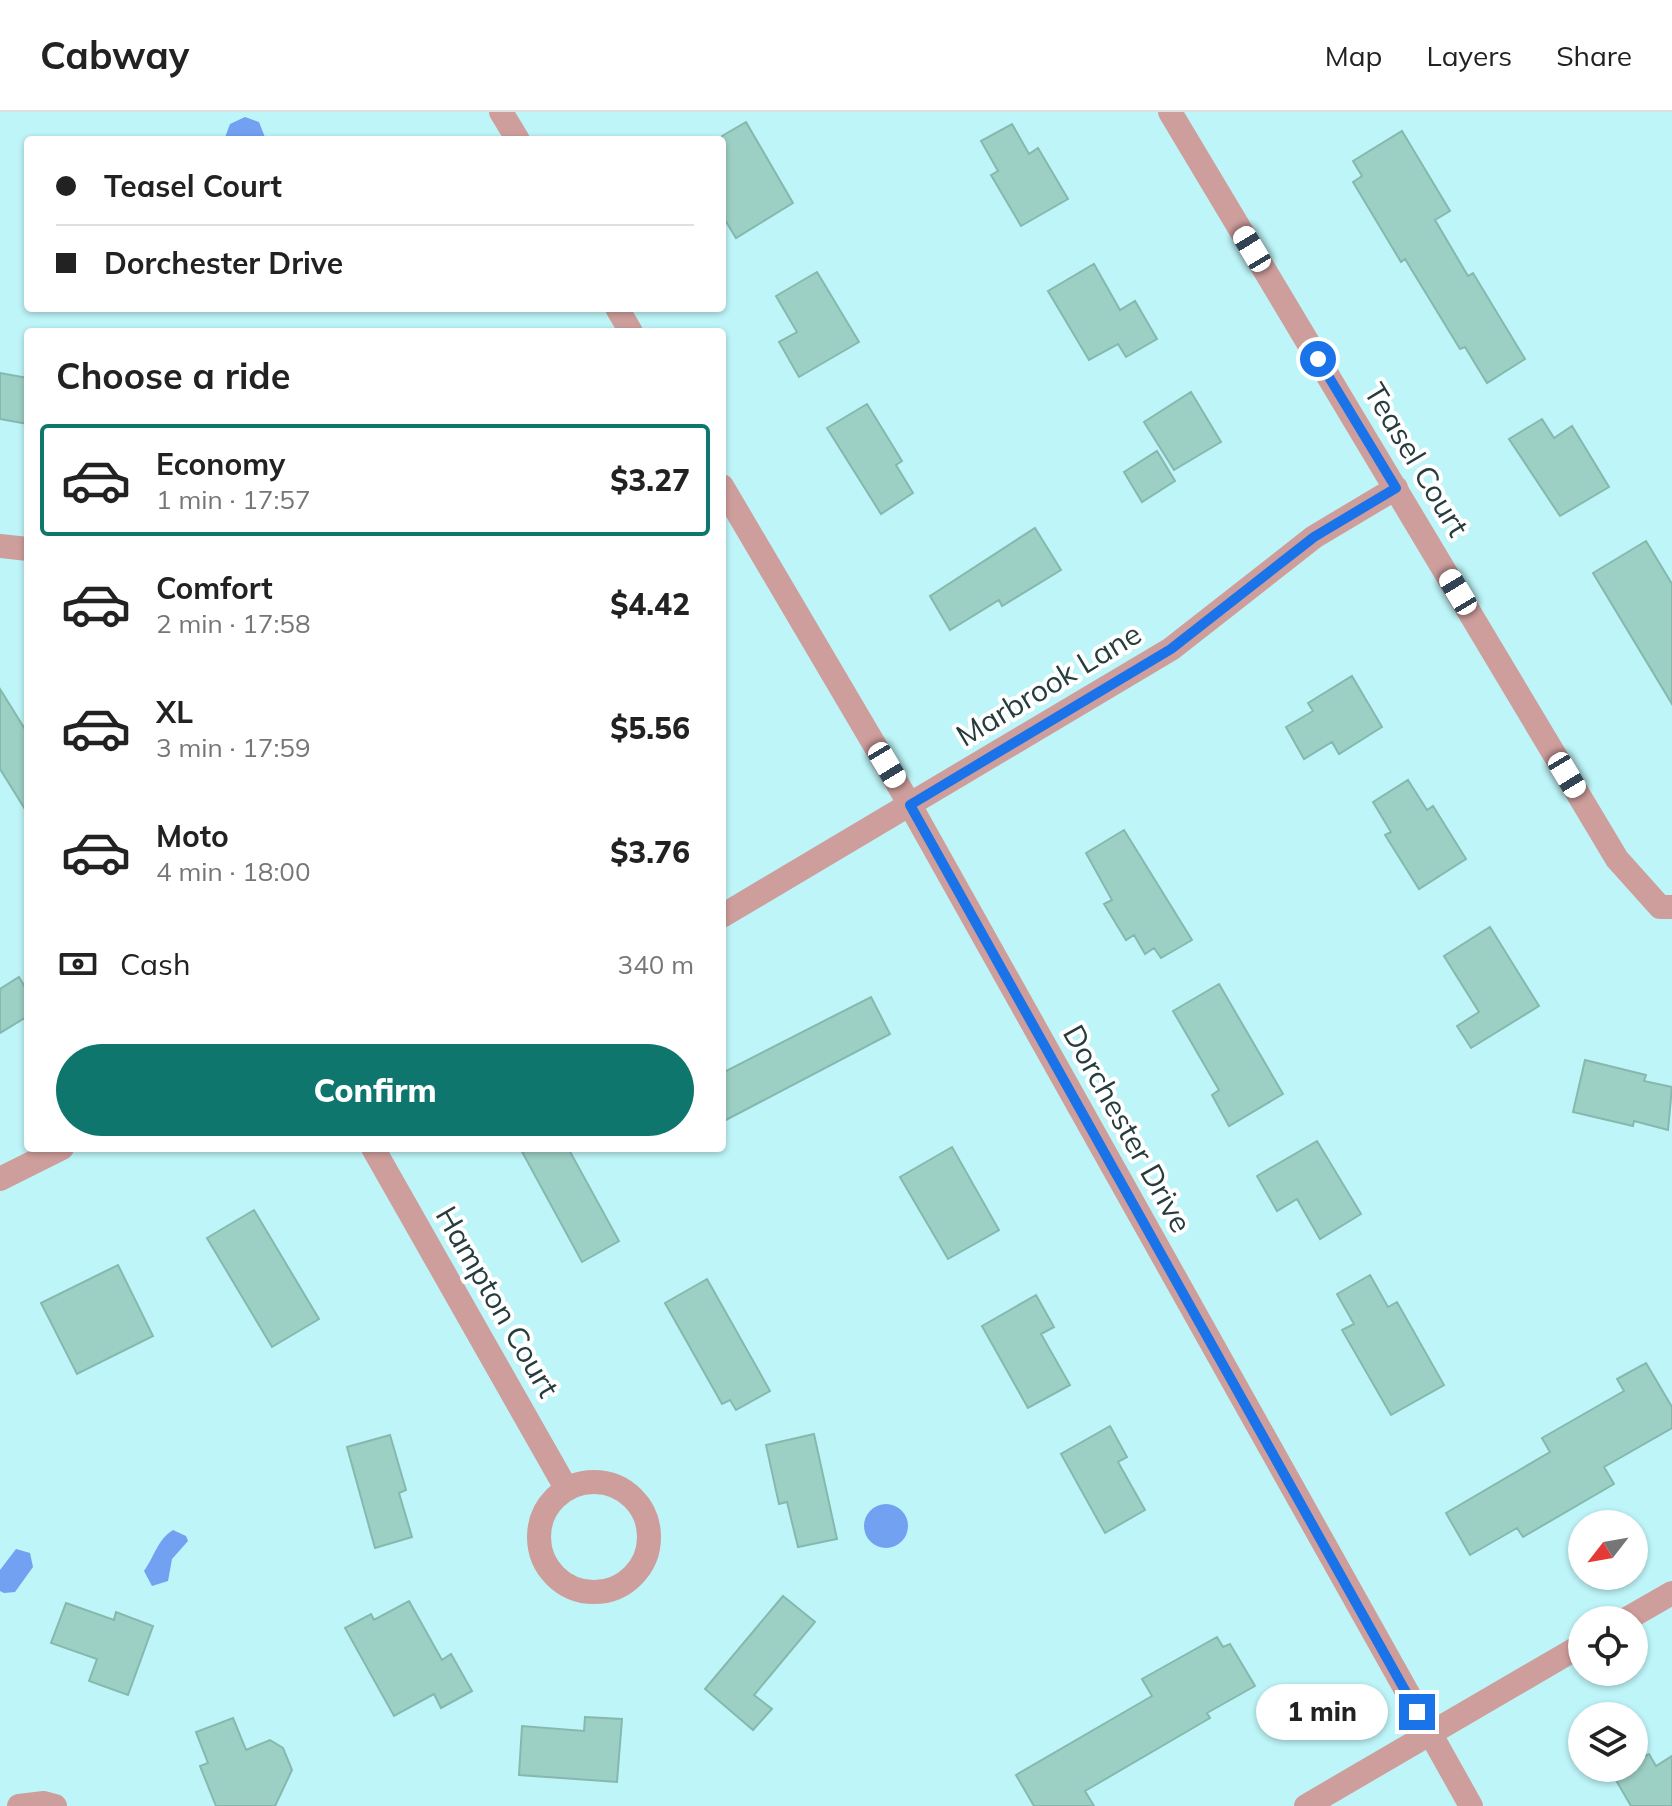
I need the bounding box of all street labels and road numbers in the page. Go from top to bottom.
street label: Teasel Court [1356,376,1478,543]
street label: Marbrook Lane [949,614,1148,754]
street label: Dorchester Drive [1055,1018,1201,1239]
street label: Hampton Court [428,1199,568,1404]

